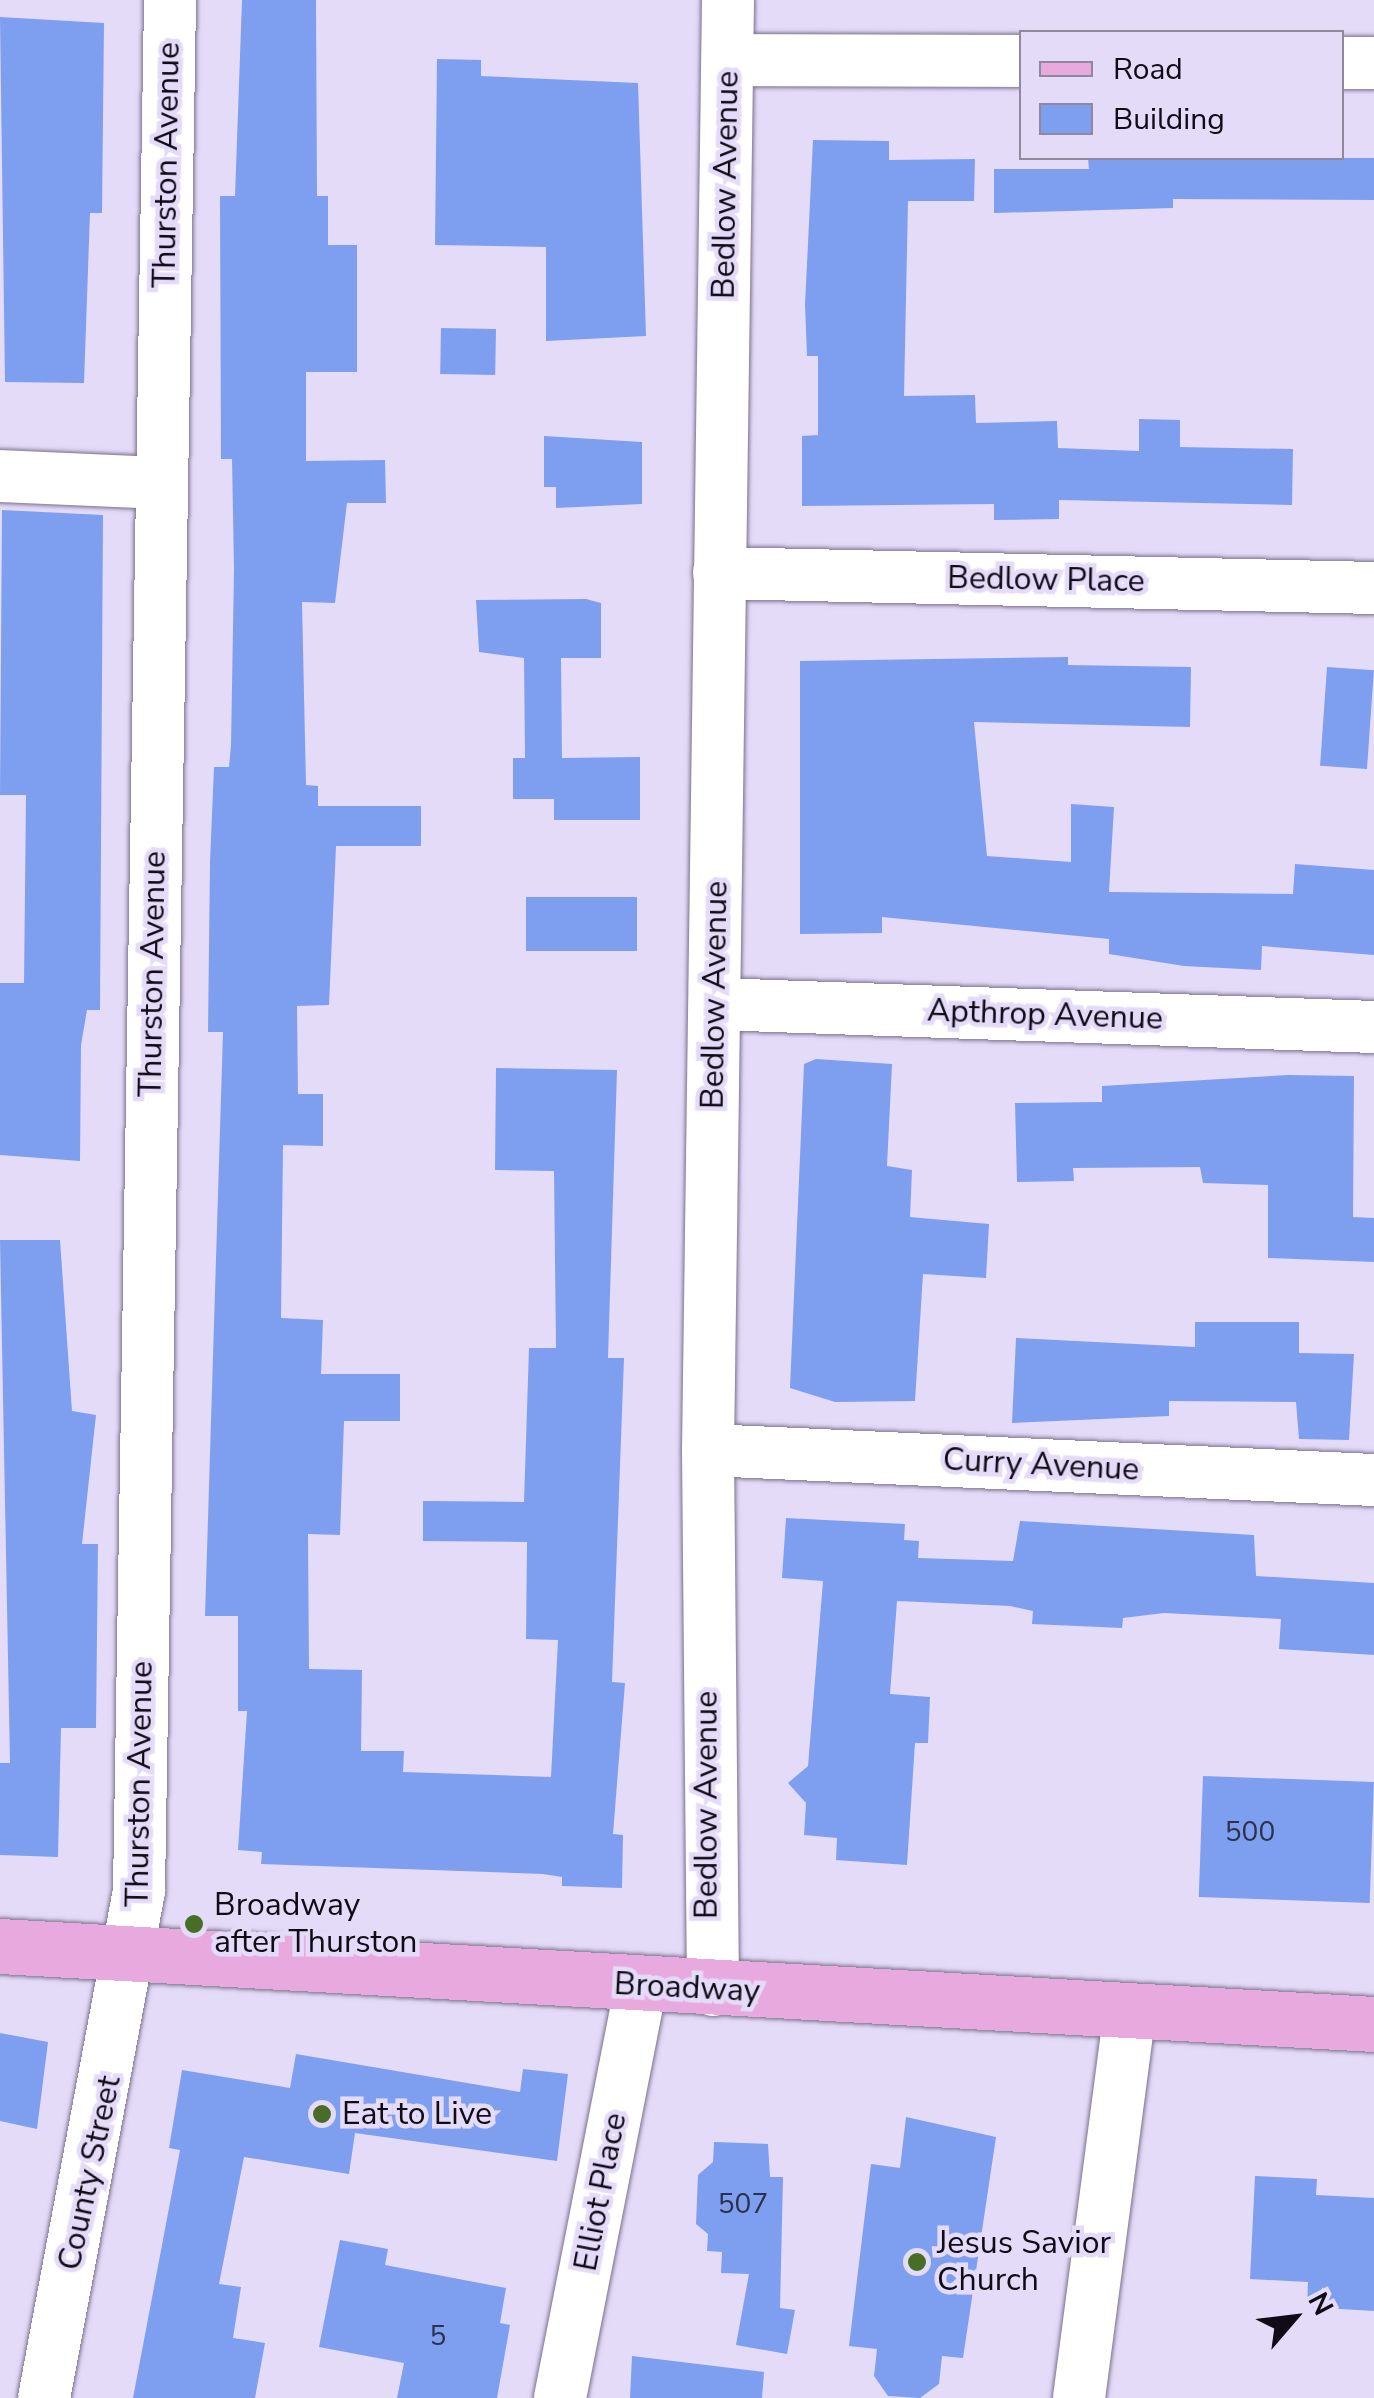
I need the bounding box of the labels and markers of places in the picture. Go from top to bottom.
place label: Broadway after Thurston [214,1887,418,1962]
marker: Broadway after Thurston [183,1913,205,1935]
place label: Eat to Live [342,2095,492,2133]
marker: Eat to Live [311,2103,333,2125]
place label: Jesus Savior Church [937,2225,1111,2300]
marker: Jesus Savior Church [906,2251,928,2273]

